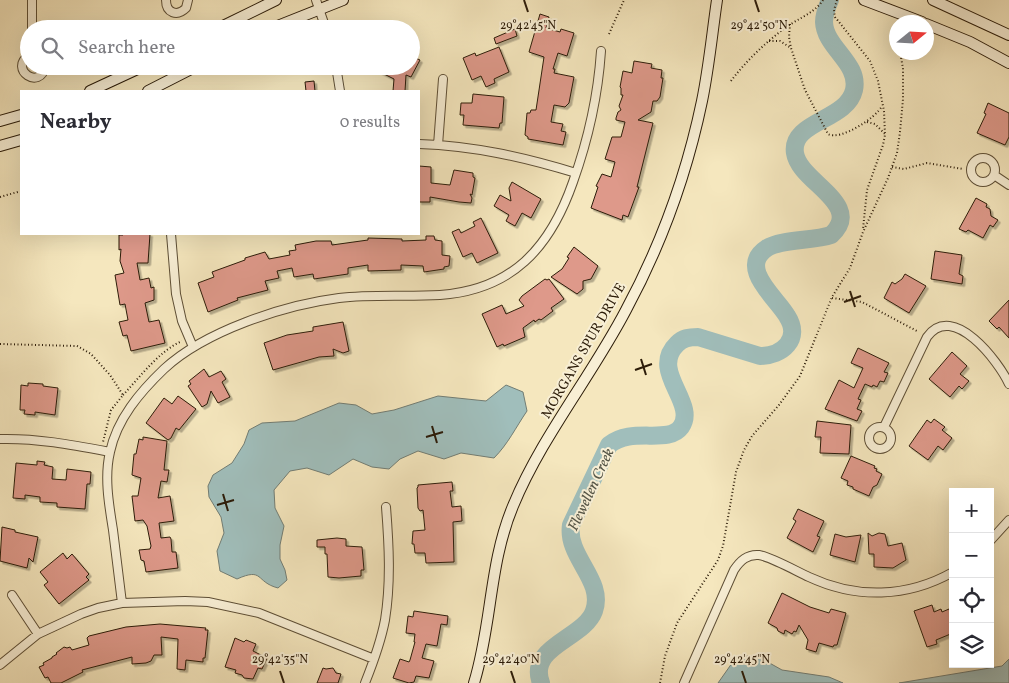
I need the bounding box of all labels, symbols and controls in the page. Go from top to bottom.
north arrow [889,15,934,60]
text: 29°42'45"N [500,18,556,34]
text: 29°42'50"N [730,18,788,34]
search box [20,20,420,75]
icon: search [38,34,66,62]
text: Search here [78,35,175,61]
text: Nearby [40,108,111,137]
text: 0 results [340,112,400,134]
street label: MORGANS SPUR DRIVE [537,280,631,422]
water label: Flewellen Creek [564,445,620,535]
map controls [949,488,994,668]
button: + [949,488,994,533]
button: − [949,533,994,578]
button: locate [949,578,994,623]
button: layers [949,623,994,668]
text: 29°42'35"N [252,652,308,668]
text: 29°42'40"N [482,652,540,668]
text: 29°42'45"N [714,652,770,668]

